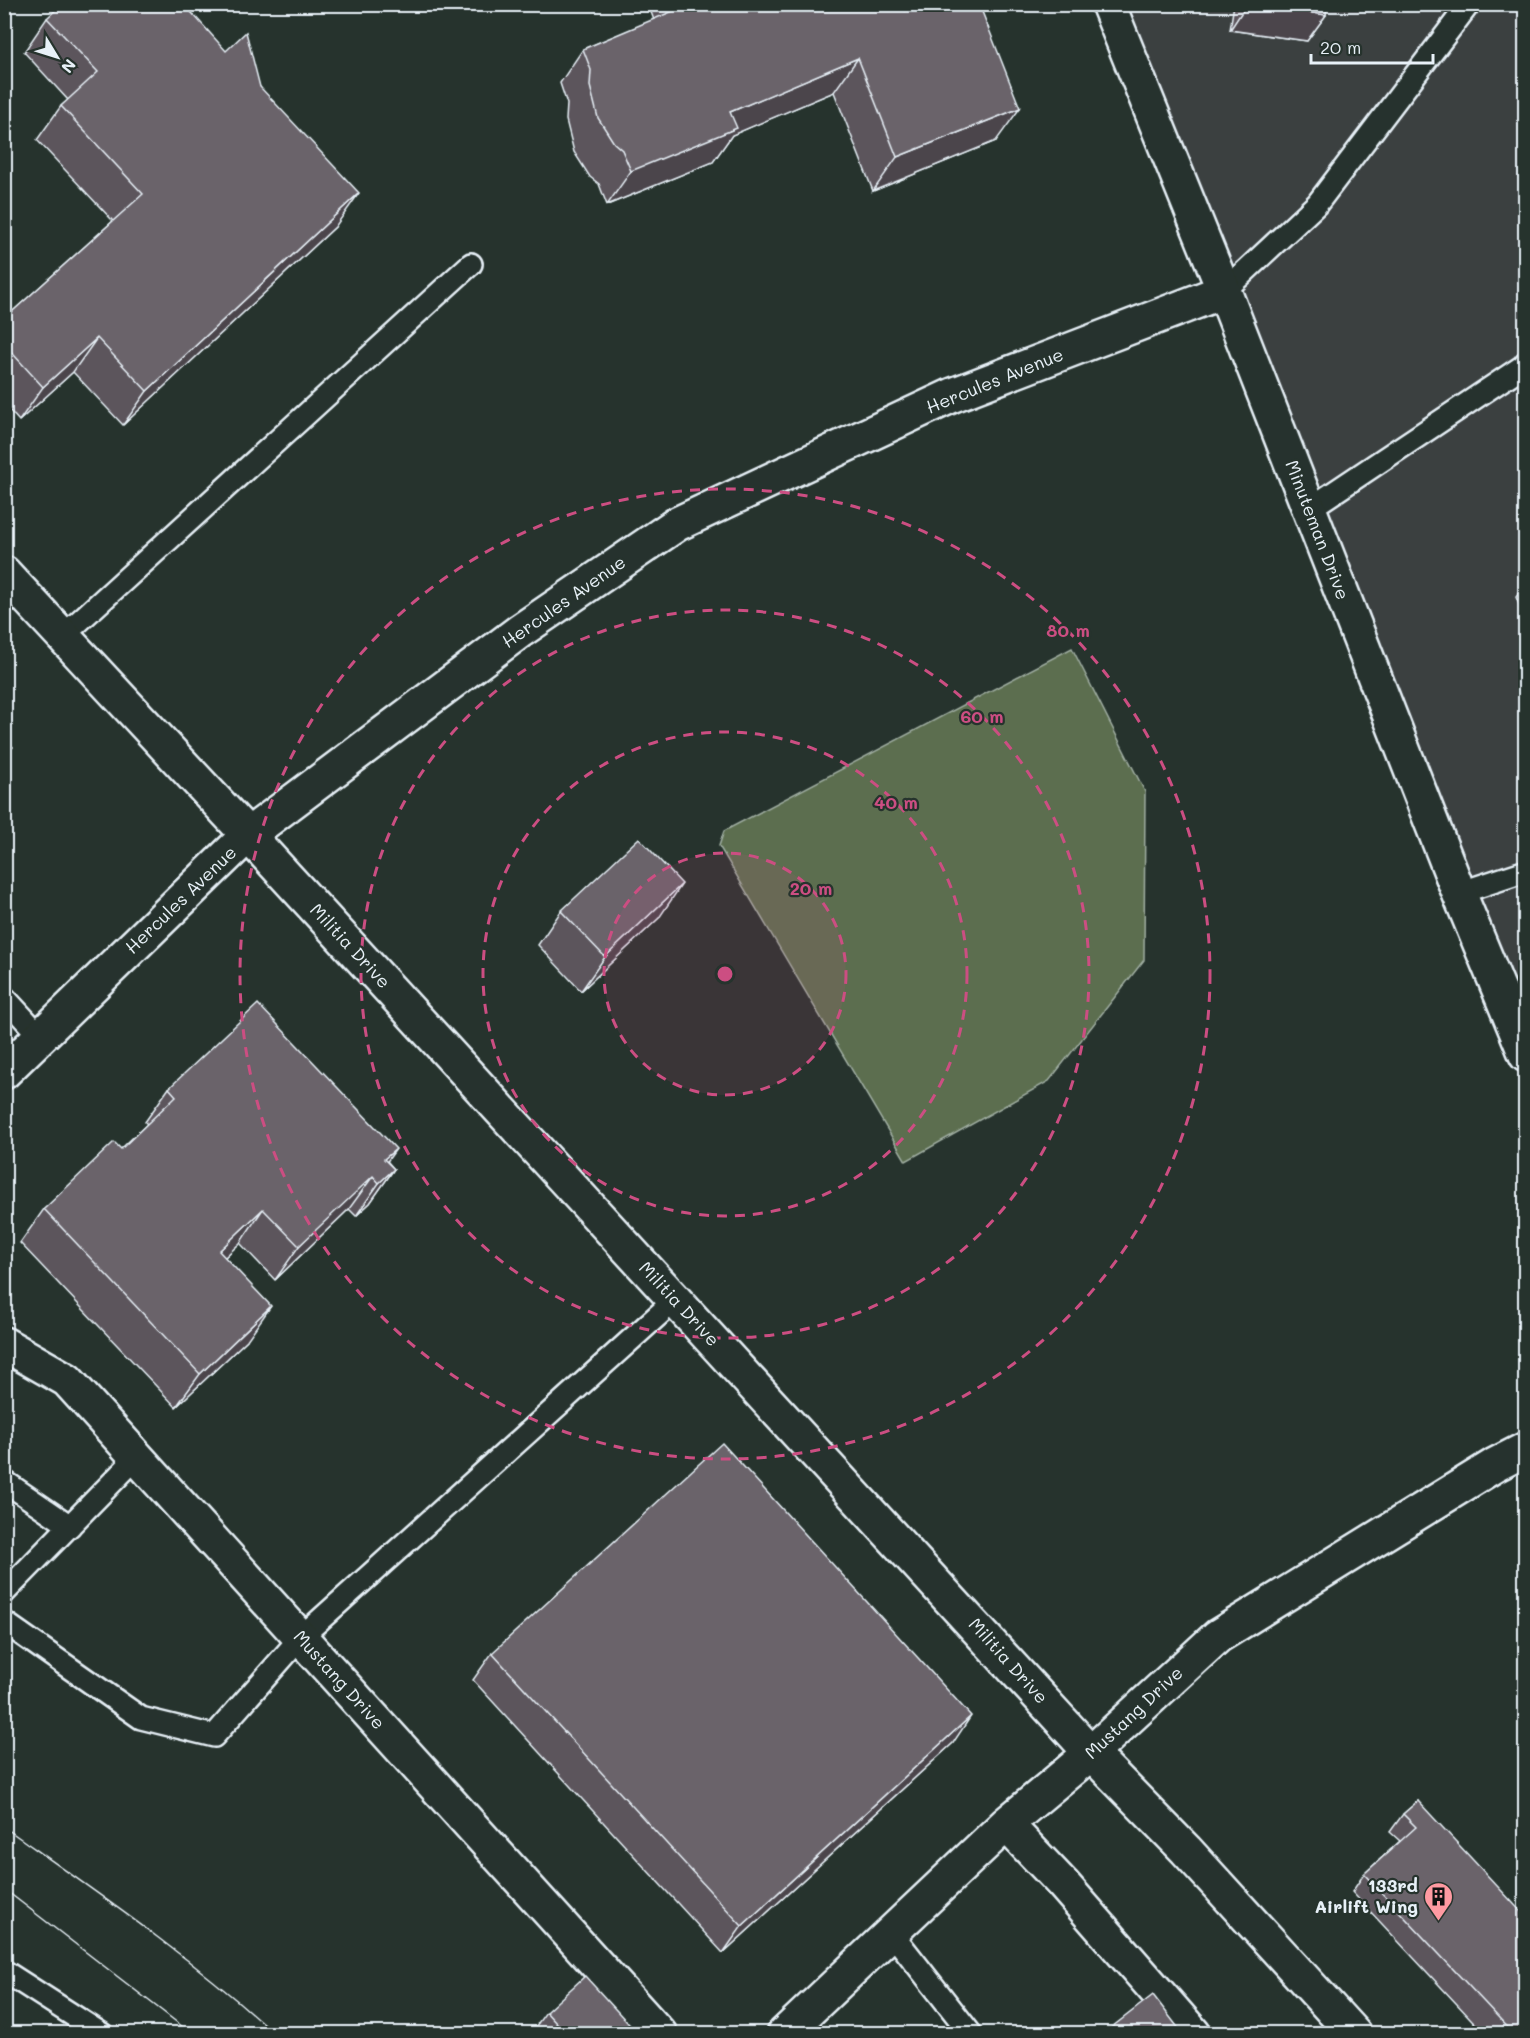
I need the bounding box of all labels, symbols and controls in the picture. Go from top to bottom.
north arrow [27,27,87,87]
scale bar [1311,27,1432,65]
text: 20 m [1320,35,1361,59]
text: N [57,55,81,78]
street label: Hercules Avenue [922,342,1067,419]
street label: Minuteman Drive [1280,456,1356,603]
street label: Hercules Avenue [497,550,630,653]
text: 80 m [1046,618,1090,642]
text: 60 m [960,704,1004,728]
text: 40 m [874,790,918,814]
street label: Hercules Avenue [119,840,241,959]
text: 20 m [790,876,832,900]
street label: Militia Drive [305,898,396,993]
centre of rings [715,964,735,984]
street label: Militia Drive [634,1256,725,1351]
street label: Militia Drive [964,1612,1054,1708]
street label: Mustang Drive [289,1625,391,1734]
street label: Mustang Drive [1079,1661,1188,1764]
place label: 133rd Airlift Wing [1314,1873,1418,1918]
building icon: 133rd Airlift Wing [1423,1880,1455,1922]

